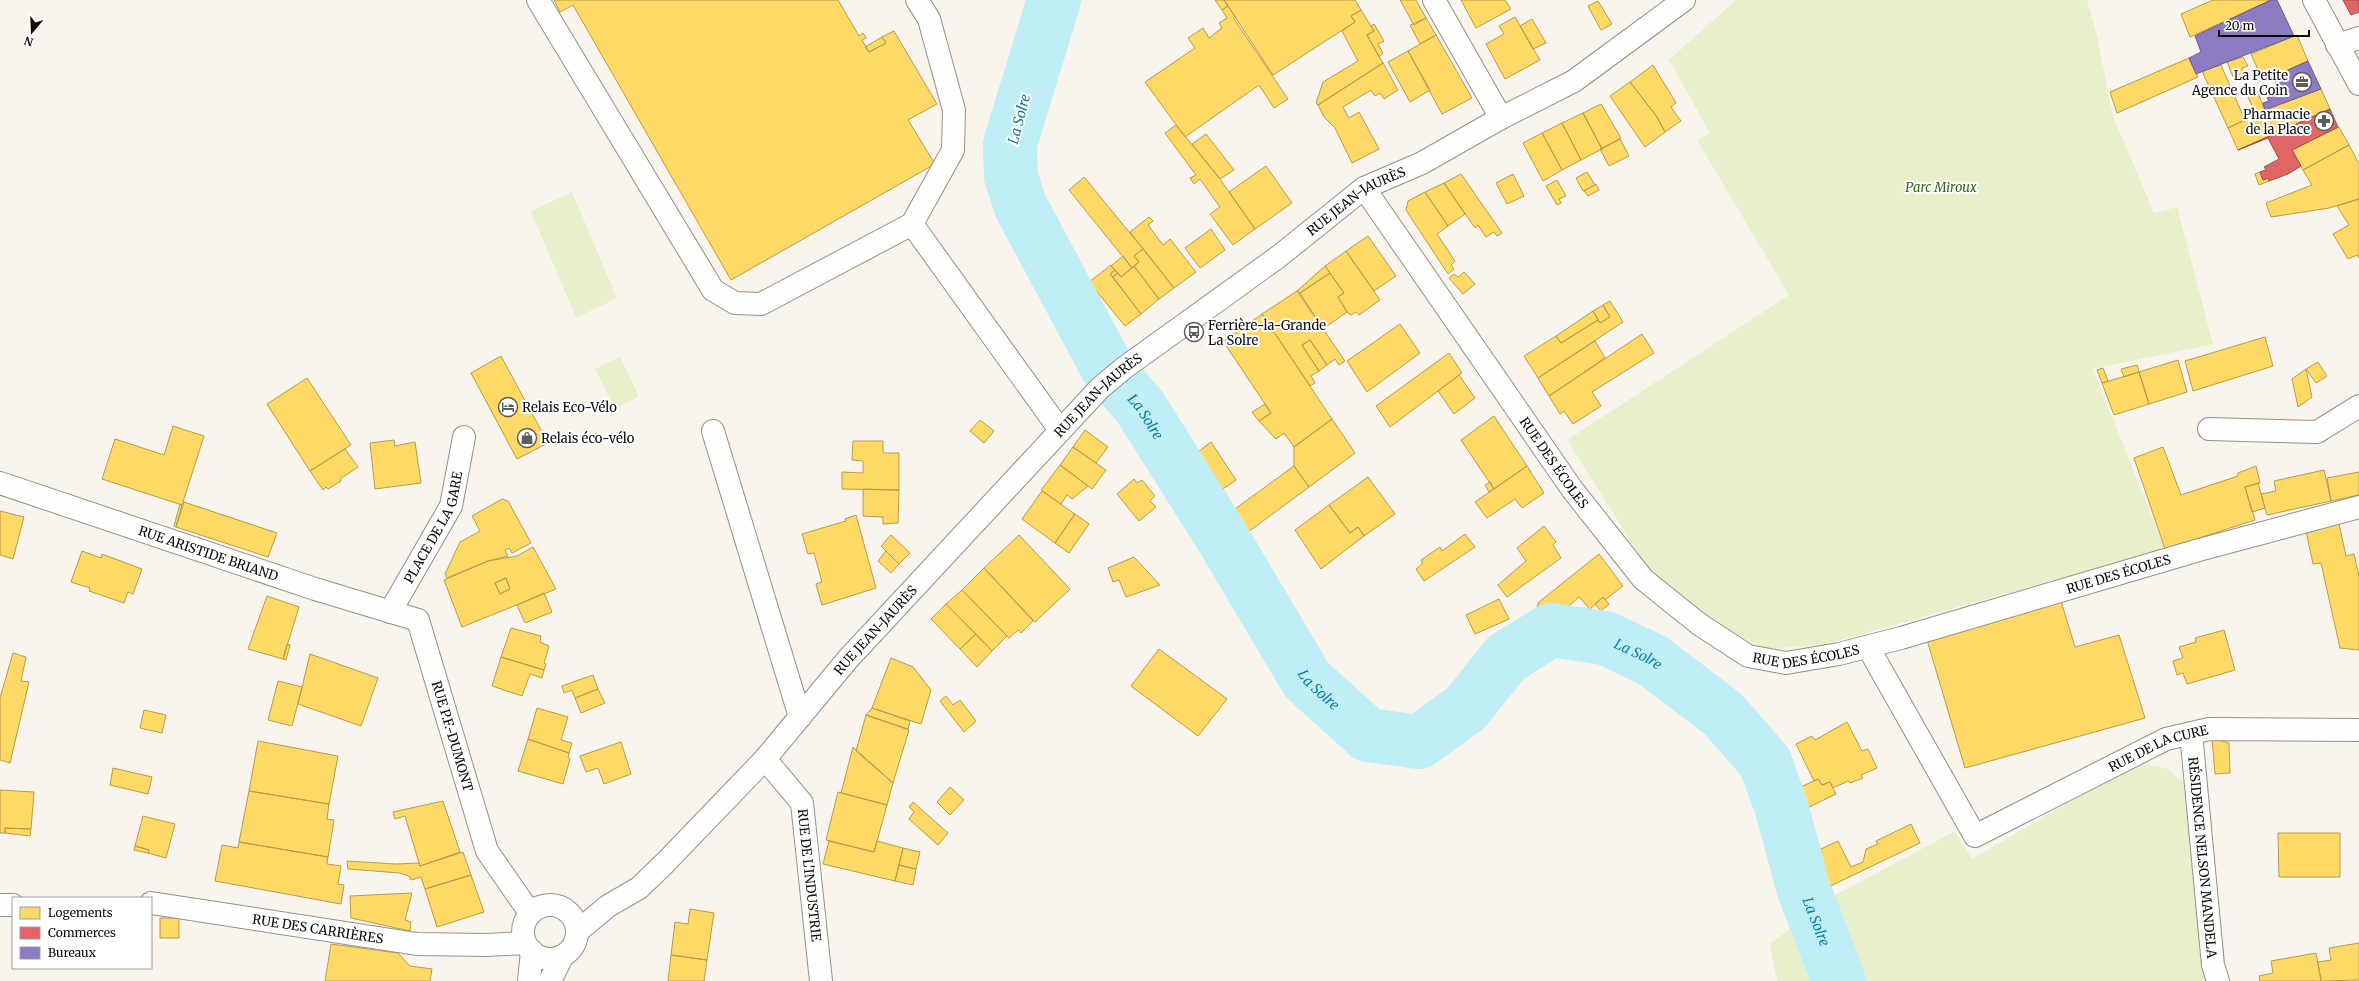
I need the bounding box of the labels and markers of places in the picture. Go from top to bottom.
place label: La Petite Agence du Coin [2191,67,2288,99]
office icon: La Petite Agence du Coin [2291,71,2313,93]
place label: Pharmacie de la Place [2243,106,2310,138]
pharmacy icon: Pharmacie de la Place [2313,110,2335,132]
place label: Ferrière-la-Grande La Solre [1208,317,1326,349]
bus stop icon: Ferrière-la-Grande La Solre [1183,321,1205,343]
hotel icon: Relais Eco-Vélo [497,396,519,418]
place label: Relais Eco-Vélo [522,399,617,416]
shop icon: Relais éco-vélo [516,427,538,449]
place label: Relais éco-vélo [541,430,635,447]

